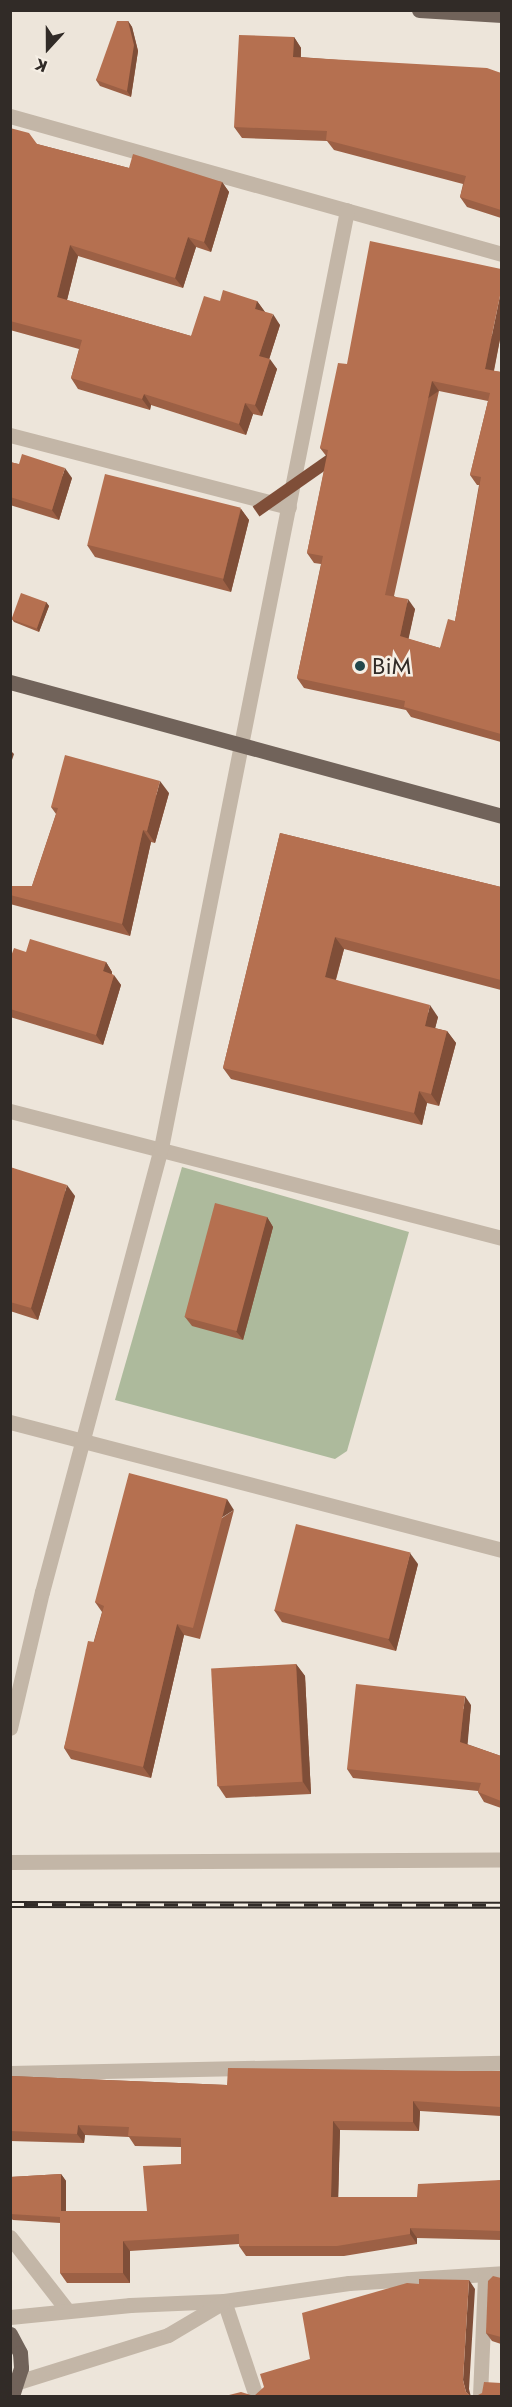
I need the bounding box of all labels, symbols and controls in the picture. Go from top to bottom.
north arrow [18,18,78,78]
text: K [32,53,51,78]
place label: BiM [372,652,411,680]
marker: BiM [353,659,367,673]

